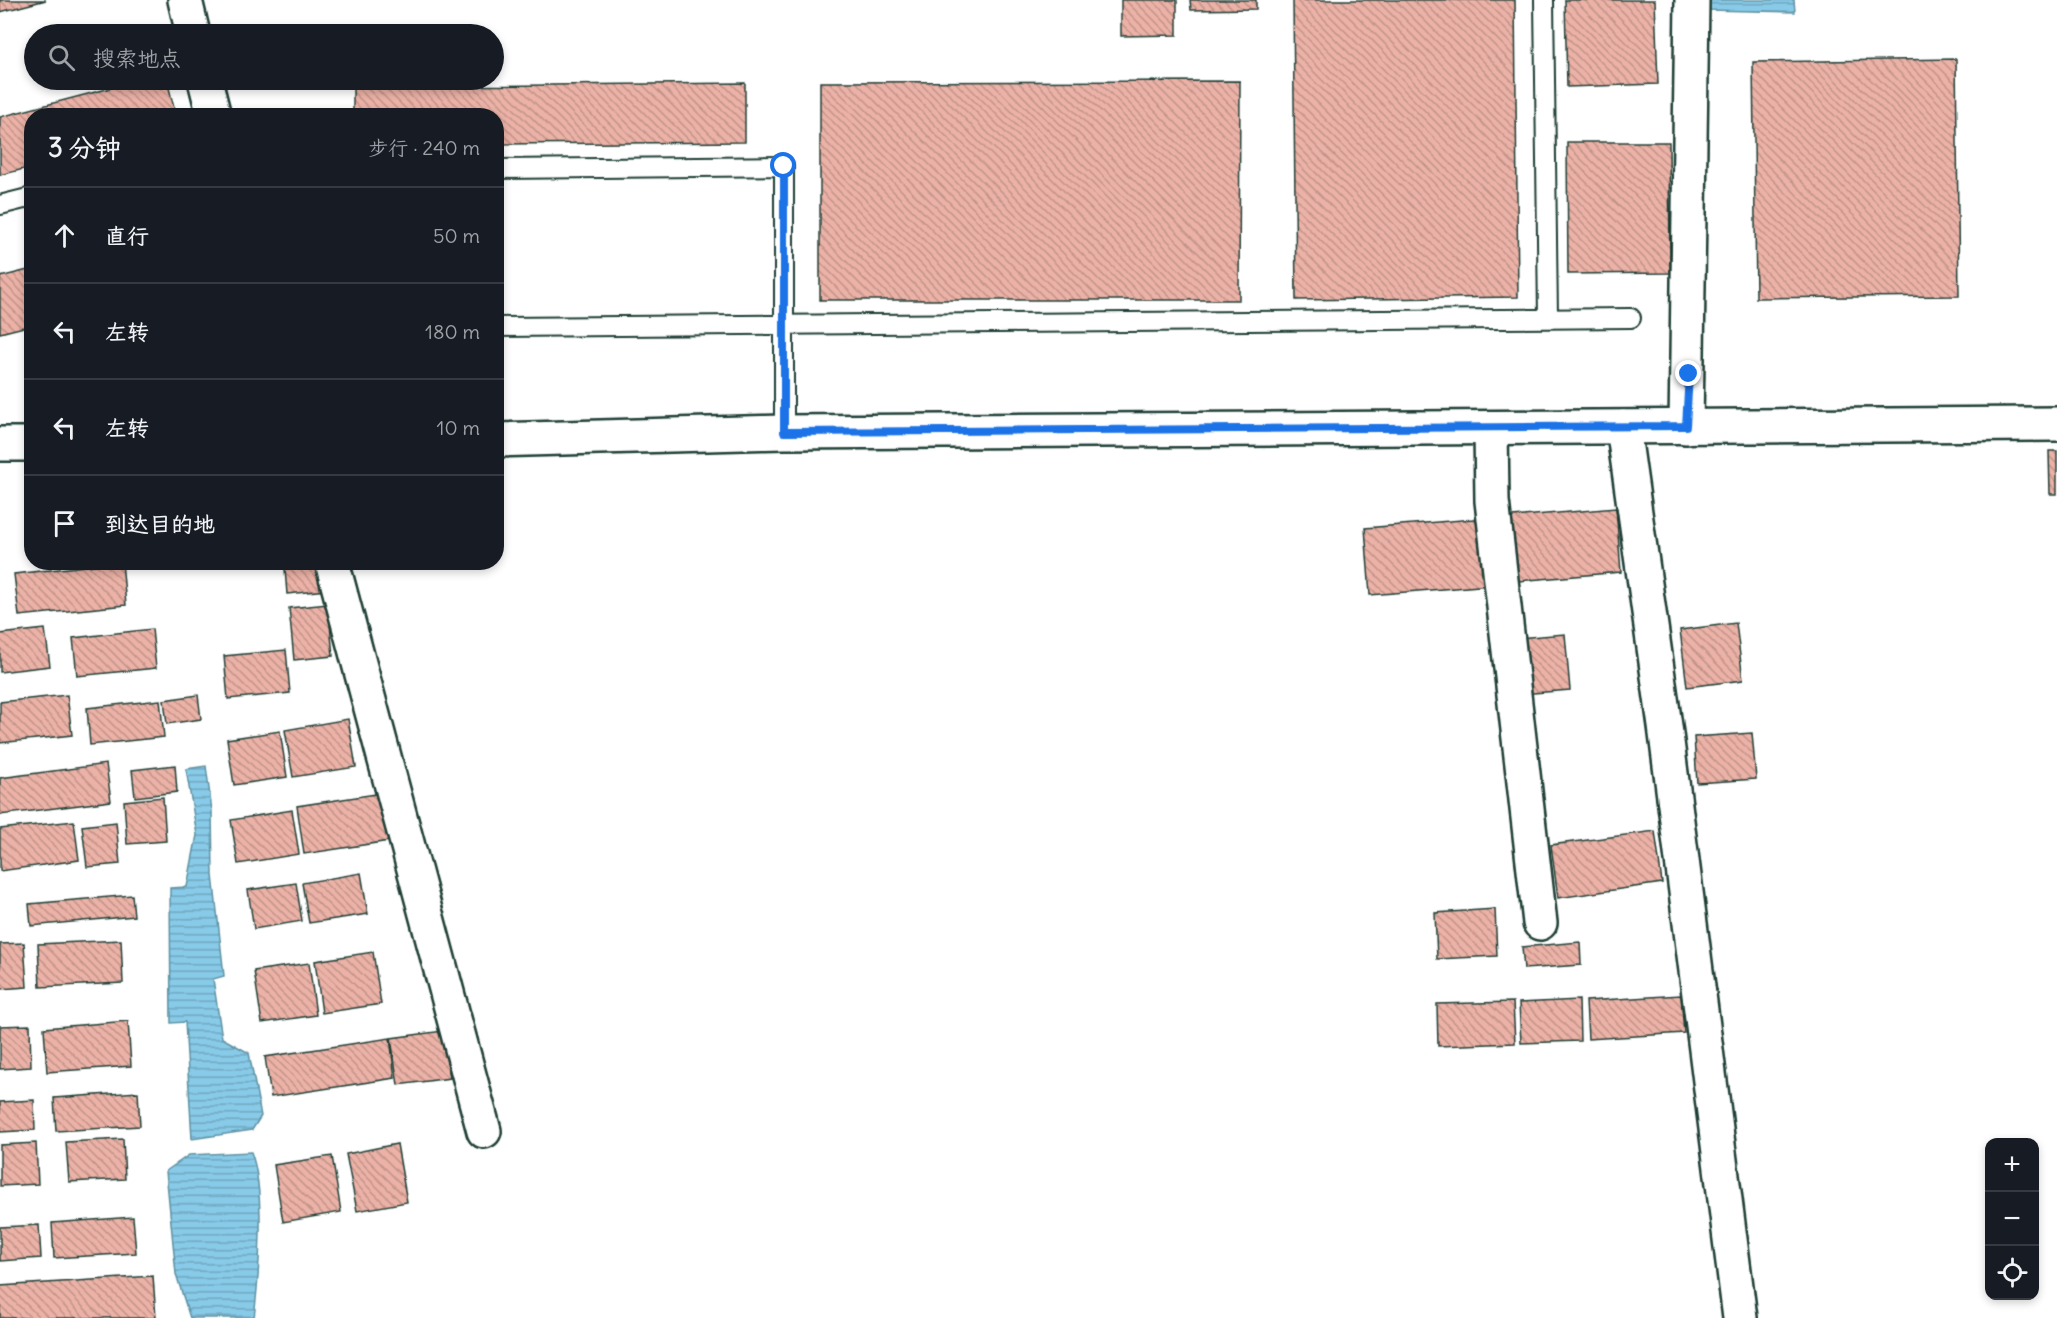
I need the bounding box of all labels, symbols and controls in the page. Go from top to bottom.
search box [24,24,504,90]
icon: search [45,41,78,74]
text: 搜索地点 [93,44,181,72]
text: 3 分钟 [48,131,121,164]
text: 步行 · 240 m [368,135,480,160]
route start [770,152,796,178]
icon: ahead [48,219,81,252]
text: 直行 [105,222,149,250]
text: 50 m [433,223,480,248]
icon: left [48,315,81,348]
text: 左转 [105,318,149,346]
text: 180 m [425,319,480,344]
route end [1675,360,1701,386]
icon: left [48,411,81,444]
text: 左转 [105,414,149,442]
text: 10 m [437,415,480,440]
icon: arrive [48,507,81,540]
text: 到达目的地 [105,510,215,538]
map controls [1985,1138,2039,1300]
button: + [1985,1138,2039,1192]
button: − [1985,1192,2039,1246]
button: locate [1985,1246,2039,1300]

